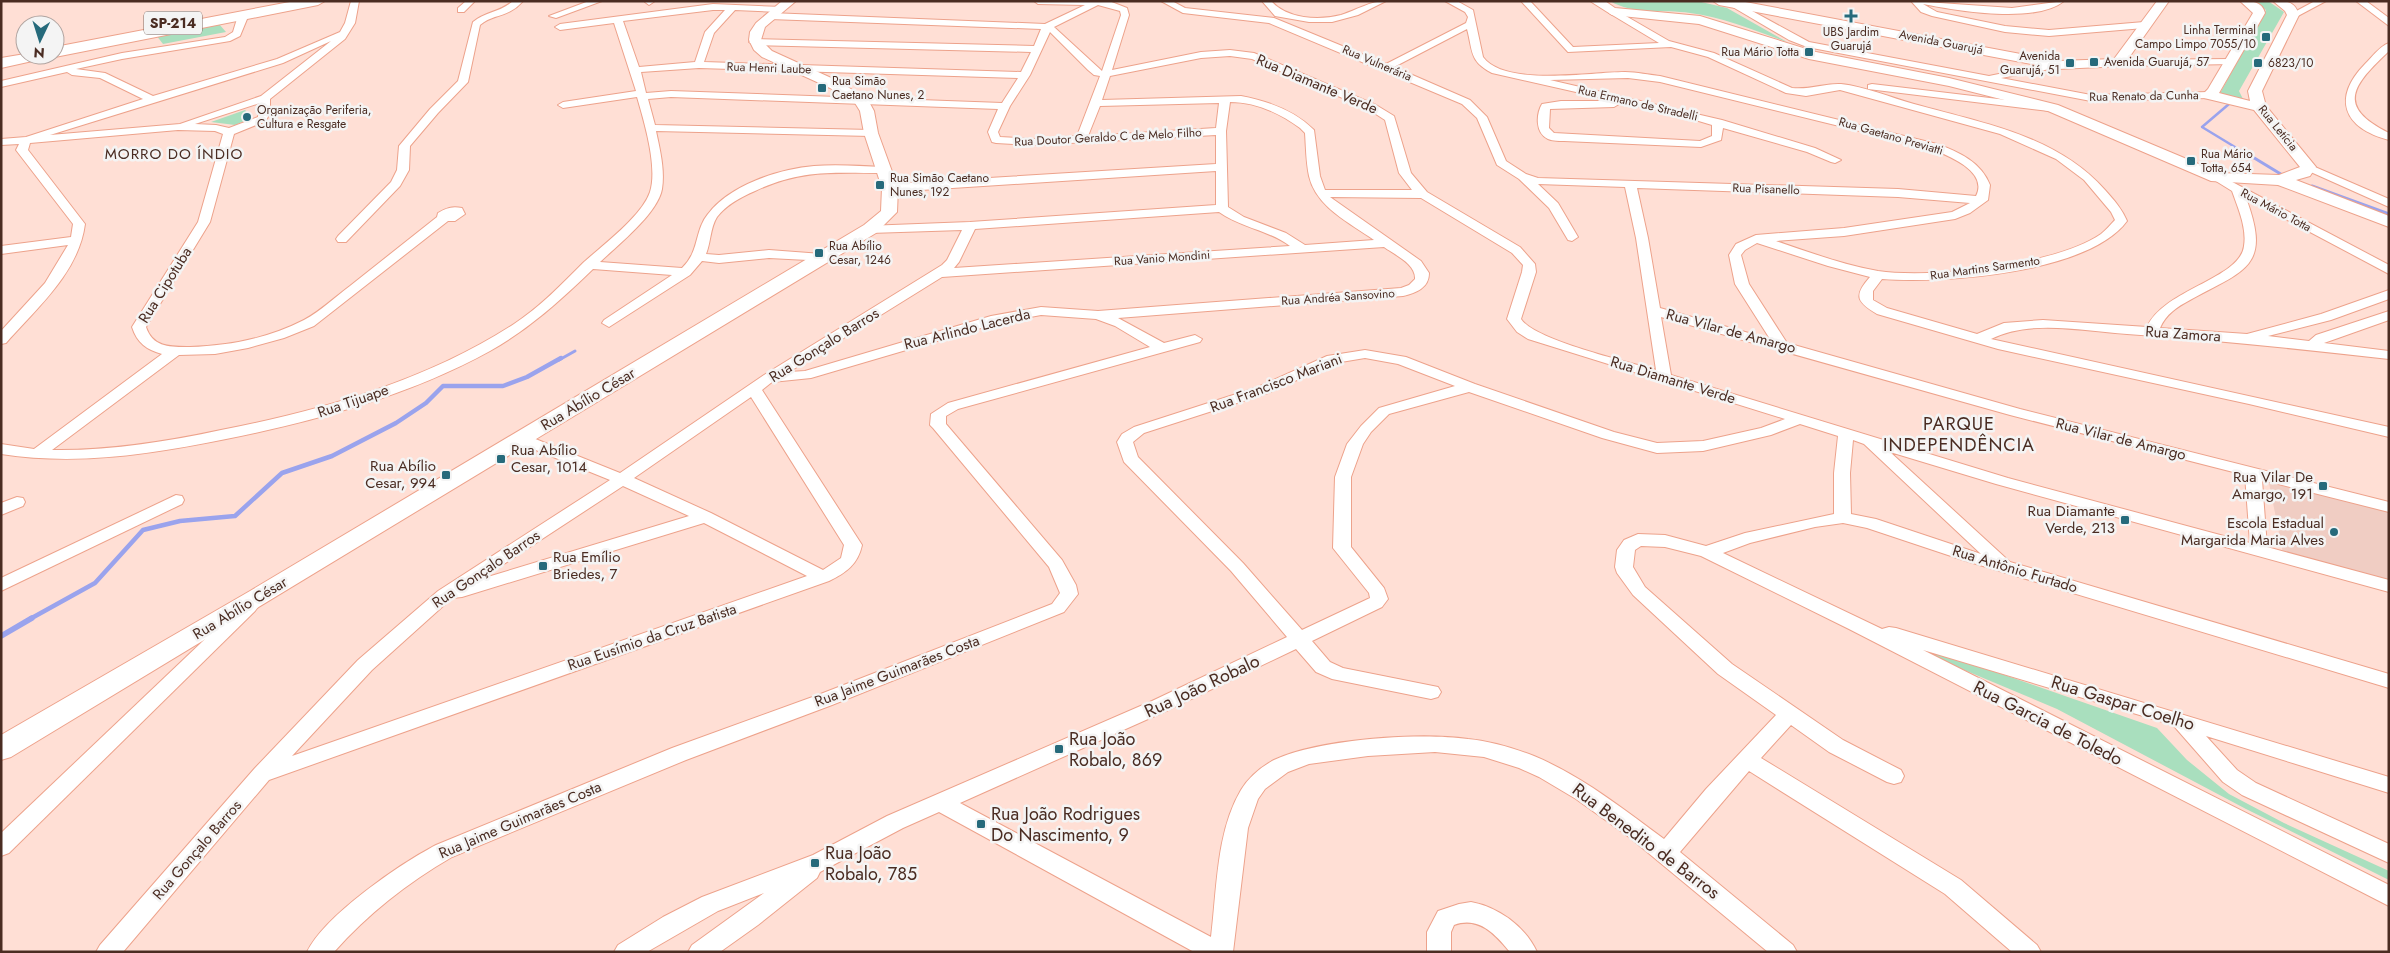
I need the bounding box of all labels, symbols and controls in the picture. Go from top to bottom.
marker: UBS Jardim Guarujá [1844,9,1858,23]
road number: SP-214 [144,12,202,34]
north arrow [15,15,65,65]
place label: Linha Terminal Campo Limpo 7055/10 [2135,21,2256,53]
place label: UBS Jardim Guarujá [1823,23,1879,55]
street label: Avenida Guarujá [1898,25,1985,59]
marker: Linha Terminal Campo Limpo 7055/10 [2260,31,2272,43]
street label: Rua Vulnerária [1339,40,1415,86]
text: N [33,43,45,63]
place label: Rua Mário Totta [1721,43,1799,61]
marker: Rua Mário Totta [1803,46,1815,58]
place label: Avenida Guarujá, 51 [2000,47,2060,79]
street label: Rua Diamante Verde [1253,49,1381,120]
place label: Avenida Guarujá, 57 [2104,53,2210,71]
place label: 6823/10 [2268,54,2313,72]
marker: Avenida Guarujá, 57 [2088,56,2100,68]
marker: Avenida Guarujá, 51 [2064,57,2076,69]
marker: 6823/10 [2252,57,2264,69]
street label: Rua Henri Laube [726,58,812,78]
place label: Rua Simão Caetano Nunes, 2 [832,72,924,104]
street label: Rua Ermano de Stradelli [1576,80,1700,126]
marker: Rua Simão Caetano Nunes, 2 [816,82,828,94]
street label: Rua Renato da Cunha [2089,86,2199,106]
place label: Organização Periferia, Cultura e Resgate [257,101,371,133]
street label: Rua Letícia [2254,101,2302,155]
marker: Organização Periferia, Cultura e Resgate [241,111,253,123]
street label: Rua Gaetano Previatti [1837,112,1945,160]
street label: Rua Doutor Geraldo C de Melo Filho [1014,123,1203,151]
district label: MORRO DO ÍNDIO [105,143,243,165]
place label: Rua Mário Totta, 654 [2201,145,2253,177]
marker: Rua Mário Totta, 654 [2185,155,2197,167]
place label: Rua Simão Caetano Nunes, 192 [890,169,990,201]
marker: Rua Simão Caetano Nunes, 192 [874,179,886,191]
street label: Rua Pisanello [1732,179,1800,199]
street label: Rua Mário Totta [2237,184,2315,236]
place label: Rua Abílio Cesar, 1246 [829,237,891,269]
street label: Rua Cipotuba [133,243,197,327]
street label: Rua Vanio Mondini [1113,246,1211,270]
marker: Rua Abílio Cesar, 1246 [813,247,825,259]
street label: Rua Martins Sarmento [1929,251,2041,285]
street label: Rua Andréa Sansovino [1280,284,1396,310]
street label: Rua Gonçalo Barros [765,302,883,388]
street label: Rua Arlindo Lacerda [902,303,1032,355]
street label: Rua Vilar de Amargo [1664,303,1798,359]
street label: Rua Zamora [2145,320,2221,348]
street label: Rua Francisco Mariani [1207,348,1345,418]
street label: Rua Diamante Verde [1608,351,1739,410]
street label: Rua Abílio César [537,362,640,436]
street label: Rua Tijuape [314,378,392,423]
district label: PARQUE INDEPENDÊNCIA [1883,411,2035,458]
street label: Rua Vilar de Amargo [2054,412,2188,466]
place label: Rua Abílio Cesar, 1014 [511,439,587,478]
marker: Rua Abílio Cesar, 1014 [495,453,507,465]
place label: Rua Abílio Cesar, 994 [365,455,436,494]
place label: Rua Vilar De Amargo, 191 [2232,466,2313,505]
marker: Rua Abílio Cesar, 994 [440,469,452,481]
marker: Rua Vilar De Amargo, 191 [2317,480,2329,492]
place label: Rua Diamante Verde, 213 [2028,500,2115,539]
place label: Escola Estadual Margarida Maria Alves [2181,512,2324,551]
marker: Rua Diamante Verde, 213 [2119,514,2131,526]
street label: Rua Gonçalo Barros [428,525,544,613]
marker: Escola Estadual Margarida Maria Alves [2328,526,2340,538]
street label: Rua Antônio Furtado [1950,540,2080,598]
place label: Rua Emílio Briedes, 7 [553,546,620,585]
marker: Rua Emílio Briedes, 7 [537,560,549,572]
street label: Rua Abílio César [189,571,292,645]
street label: Rua Eusímio da Cruz Batista [565,598,739,676]
street label: Rua Jaime Guimarães Costa [811,629,983,713]
street label: Rua João Robalo [1140,648,1264,724]
street label: Rua Gaspar Coelho [2048,669,2198,737]
street label: Rua Garcia de Toledo [1969,674,2127,772]
place label: Rua João Robalo, 869 [1069,726,1162,773]
marker: Rua João Robalo, 869 [1053,743,1065,755]
street label: Rua Jaime Guimarães Costa [435,776,605,864]
street label: Rua Benedito de Barros [1567,777,1725,905]
street label: Rua Gonçalo Barros [147,795,247,905]
place label: Rua João Rodrigues Do Nascimento, 9 [991,801,1140,848]
marker: Rua João Rodrigues Do Nascimento, 9 [975,818,987,830]
place label: Rua João Robalo, 785 [825,840,917,887]
marker: Rua João Robalo, 785 [809,857,821,869]

